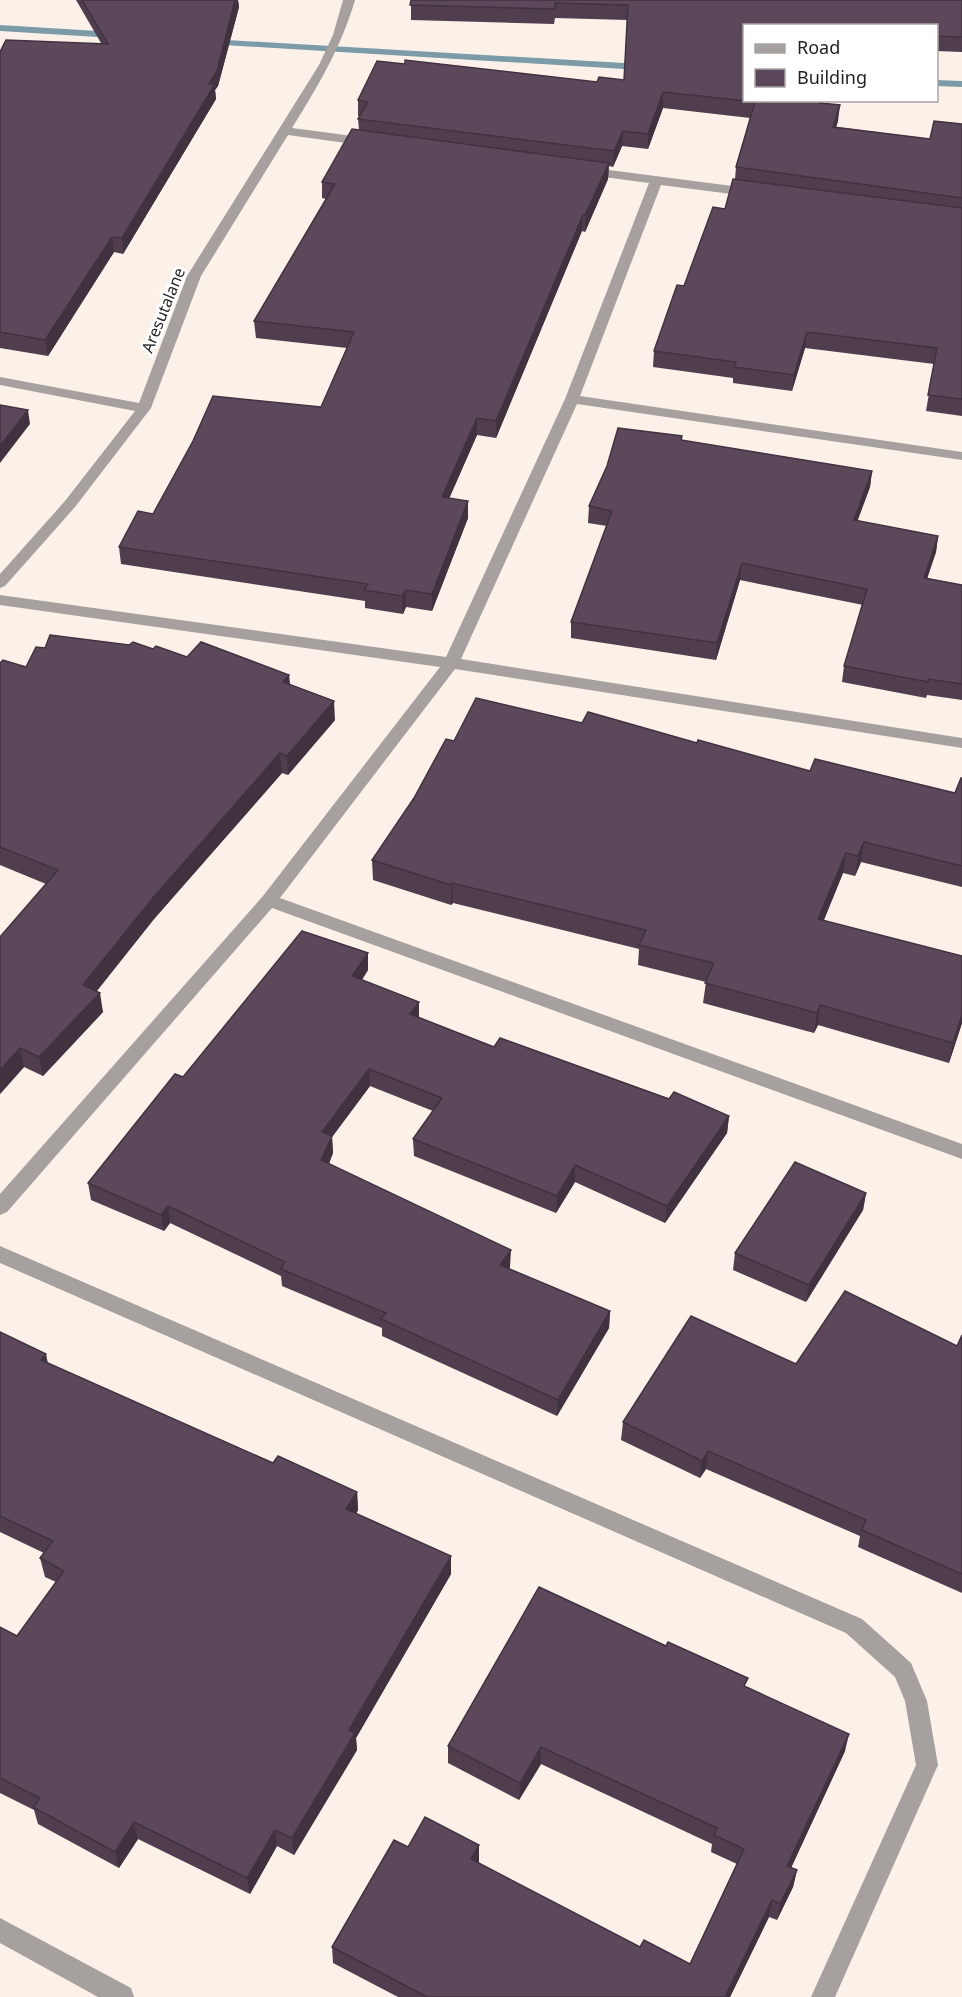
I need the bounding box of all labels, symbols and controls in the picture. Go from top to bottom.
legend [743,24,938,102]
text: Road [797,35,840,59]
text: Building [797,65,867,89]
street label: Aresutalane [136,264,190,356]

